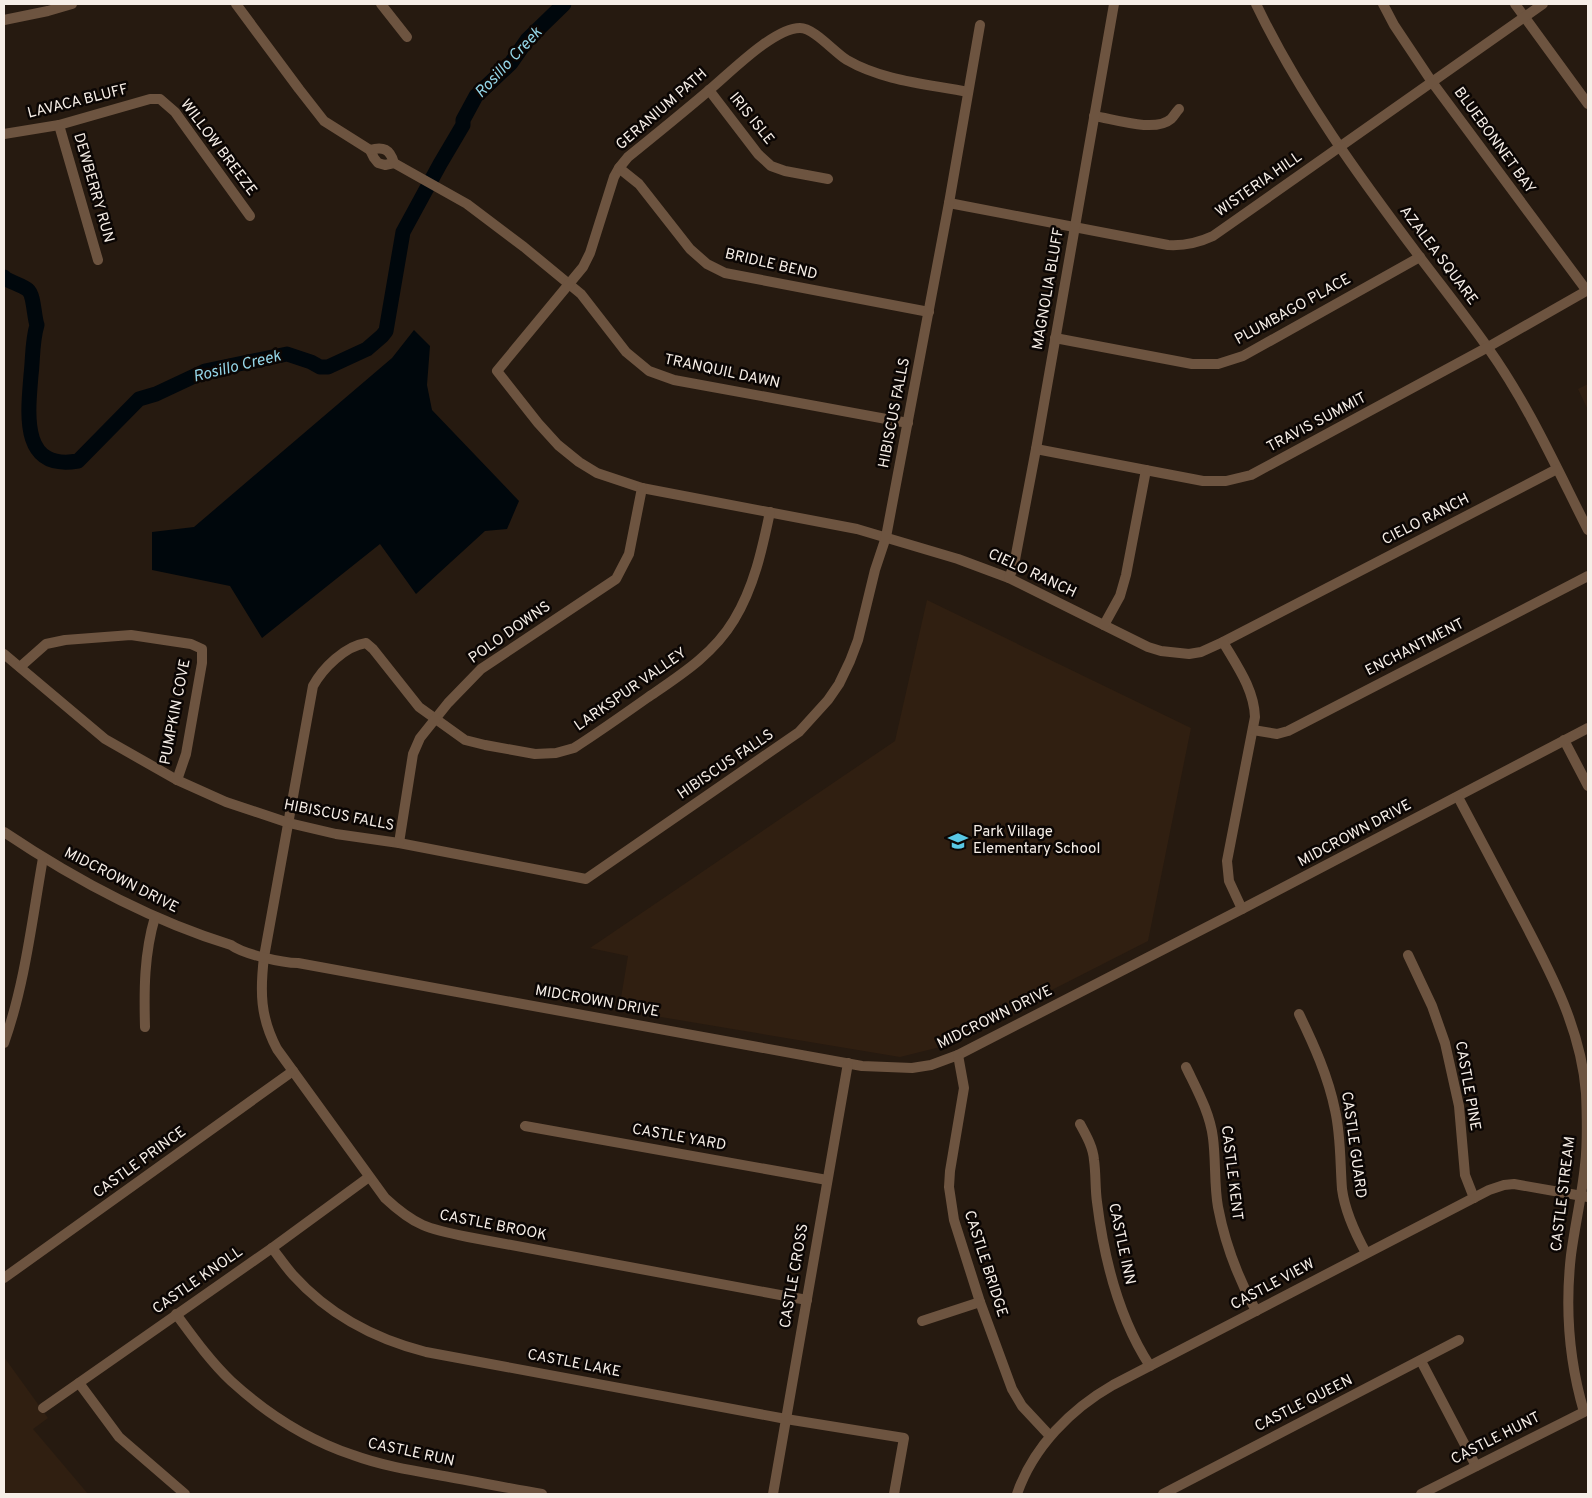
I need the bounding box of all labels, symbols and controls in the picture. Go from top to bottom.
water label: Rosillo Creek [471,23,548,103]
street label: GERANIUM PATH [612,65,712,155]
street label: LAVACA BLUFF [26,80,130,124]
street label: BLUEBONNET BAY [1449,84,1539,198]
street label: IRIS ISLE [724,89,778,149]
street label: WILLOW BREEZE [175,96,261,200]
street label: DEWBERRY RUN [68,131,118,245]
street label: WISTERIA HILL [1212,148,1306,222]
street label: AZALEA SQUARE [1395,203,1481,309]
street label: MAGNOLIA BLUFF [1029,226,1069,352]
street label: BRIDLE BEND [723,245,819,285]
street label: PLUMBAGO PLACE [1232,270,1354,350]
water label: Rosillo Creek [191,346,284,388]
street label: TRANQUIL DAWN [662,350,782,394]
street label: HIBISCUS FALLS [875,356,915,470]
street label: TRAVIS SUMMIT [1264,389,1370,457]
street label: CIELO RANCH [1379,490,1473,550]
street label: CIELO RANCH [985,545,1079,603]
street label: POLO DOWNS [465,598,555,668]
street label: ENCHANTMENT [1362,615,1468,681]
street label: LARKSPUR VALLEY [571,644,691,736]
street label: PUMPKIN COVE [156,657,196,767]
street label: HIBISCUS FALLS [674,726,778,804]
street label: HIBISCUS FALLS [282,796,396,836]
street label: MIDCROWN DRIVE [1295,796,1415,872]
place label: Park Village Elementary School [973,823,1100,859]
school or university icon: Park Village Elementary School [947,830,969,852]
street label: MIDCROWN DRIVE [61,844,181,918]
street label: MIDCROWN DRIVE [533,982,661,1022]
street label: MIDCROWN DRIVE [934,982,1056,1054]
street label: CASTLE PINE [1450,1040,1484,1132]
street label: CASTLE GUARD [1336,1090,1370,1200]
street label: CASTLE YARD [630,1120,728,1156]
street label: CASTLE PRINCE [90,1123,190,1203]
street label: CASTLE KENT [1216,1124,1246,1222]
street label: CASTLE STREAM [1548,1135,1580,1253]
street label: CASTLE INN [1103,1201,1139,1287]
street label: CASTLE BROOK [438,1206,548,1246]
street label: CASTLE BRIDGE [959,1208,1011,1320]
street label: CASTLE CROSS [776,1222,814,1330]
street label: CASTLE KNOLL [149,1243,247,1319]
street label: CASTLE VIEW [1228,1255,1318,1315]
street label: CASTLE LAKE [526,1346,622,1382]
street label: CASTLE QUEEN [1252,1371,1356,1437]
street label: CASTLE HUNT [1448,1408,1544,1470]
street label: CASTLE RUN [366,1435,456,1471]

